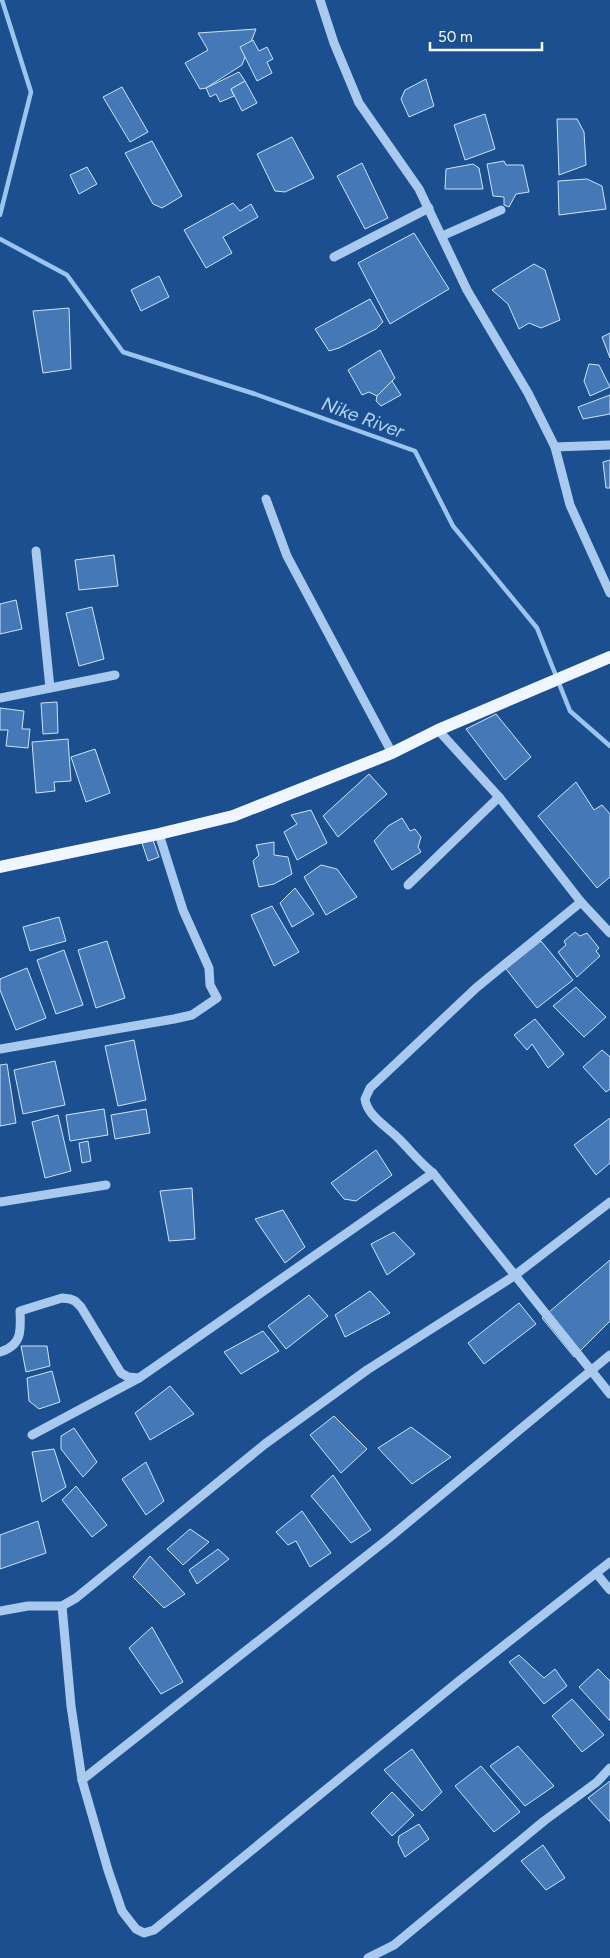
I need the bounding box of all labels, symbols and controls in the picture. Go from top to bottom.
scale bar [430,20,542,52]
text: 50 m [438,28,473,46]
water label: Nike River [318,392,408,443]

